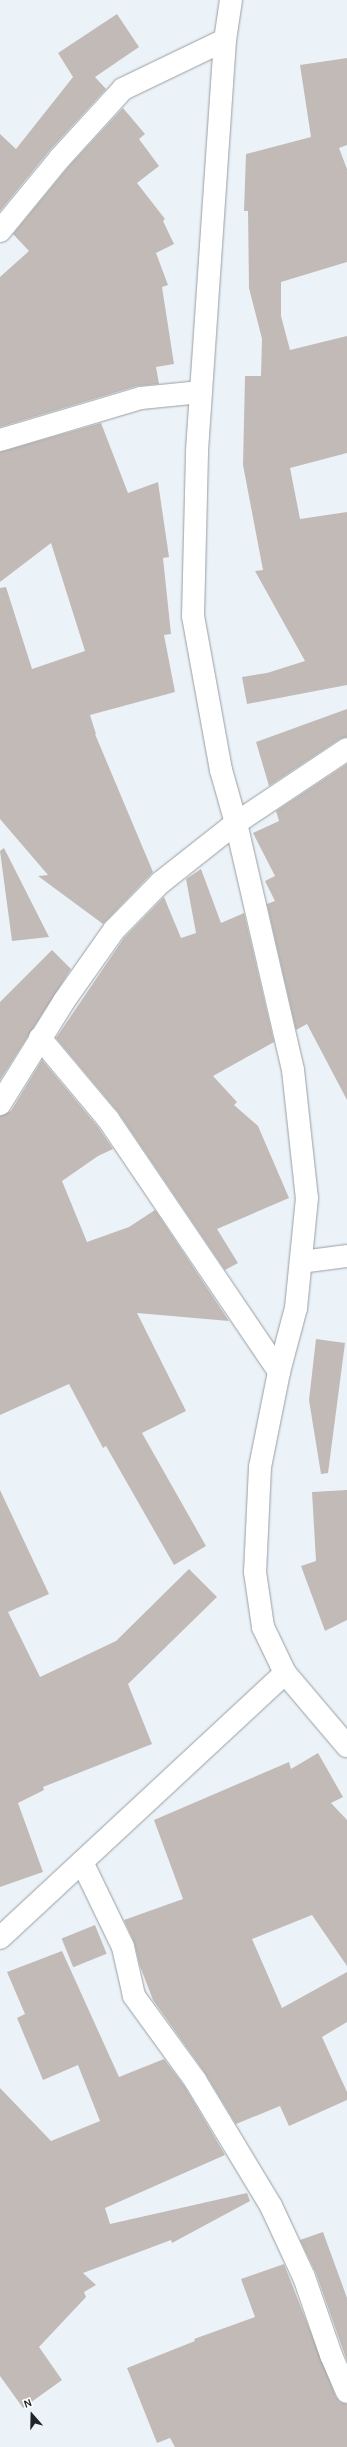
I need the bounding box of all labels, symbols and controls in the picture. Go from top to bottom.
north arrow [12,2395,52,2435]
text: N [22,2396,34,2411]

